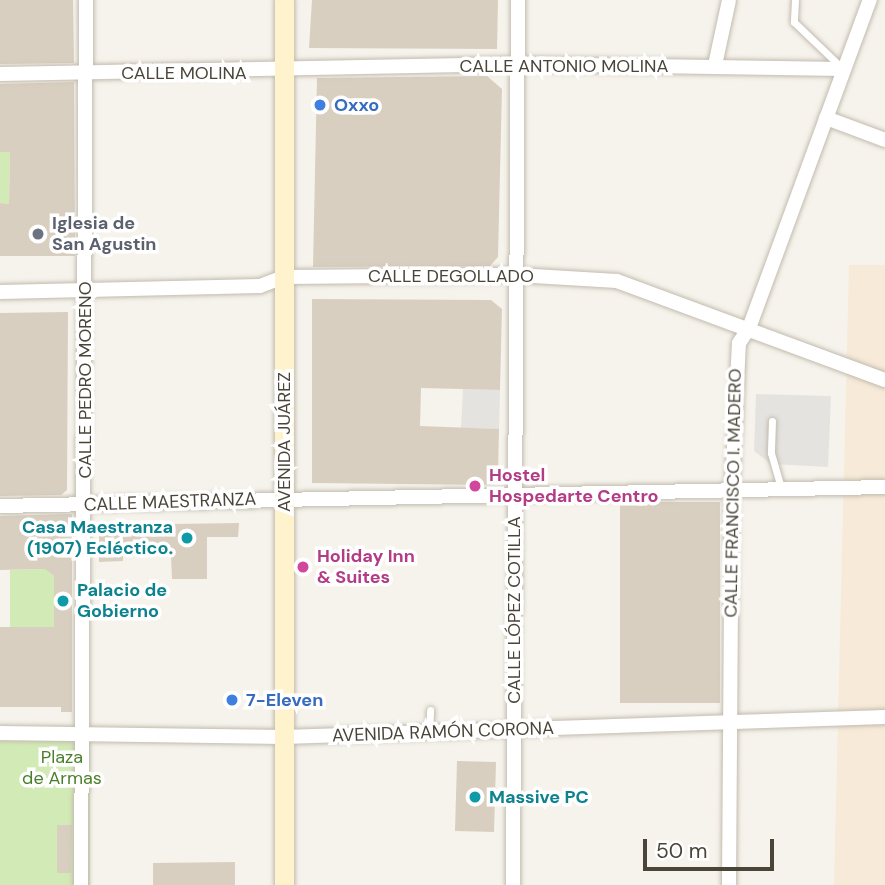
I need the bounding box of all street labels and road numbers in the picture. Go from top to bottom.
street label: CALLE ANTONIO MOLINA [460,55,668,77]
street label: CALLE MOLINA [121,62,247,84]
street label: CALLE DEGOLLADO [368,265,534,287]
street label: CALLE PEDRO MORENO [74,281,96,479]
street label: CALLE FRANCISCO I. MADERO [720,368,746,618]
street label: AVENIDA JUÁREZ [273,372,295,512]
street label: CALLE MAESTRANZA [83,488,257,516]
street label: CALLE LÓPEZ COTILLA [503,516,525,704]
street label: AVENIDA RAMÓN CORONA [332,717,554,747]

